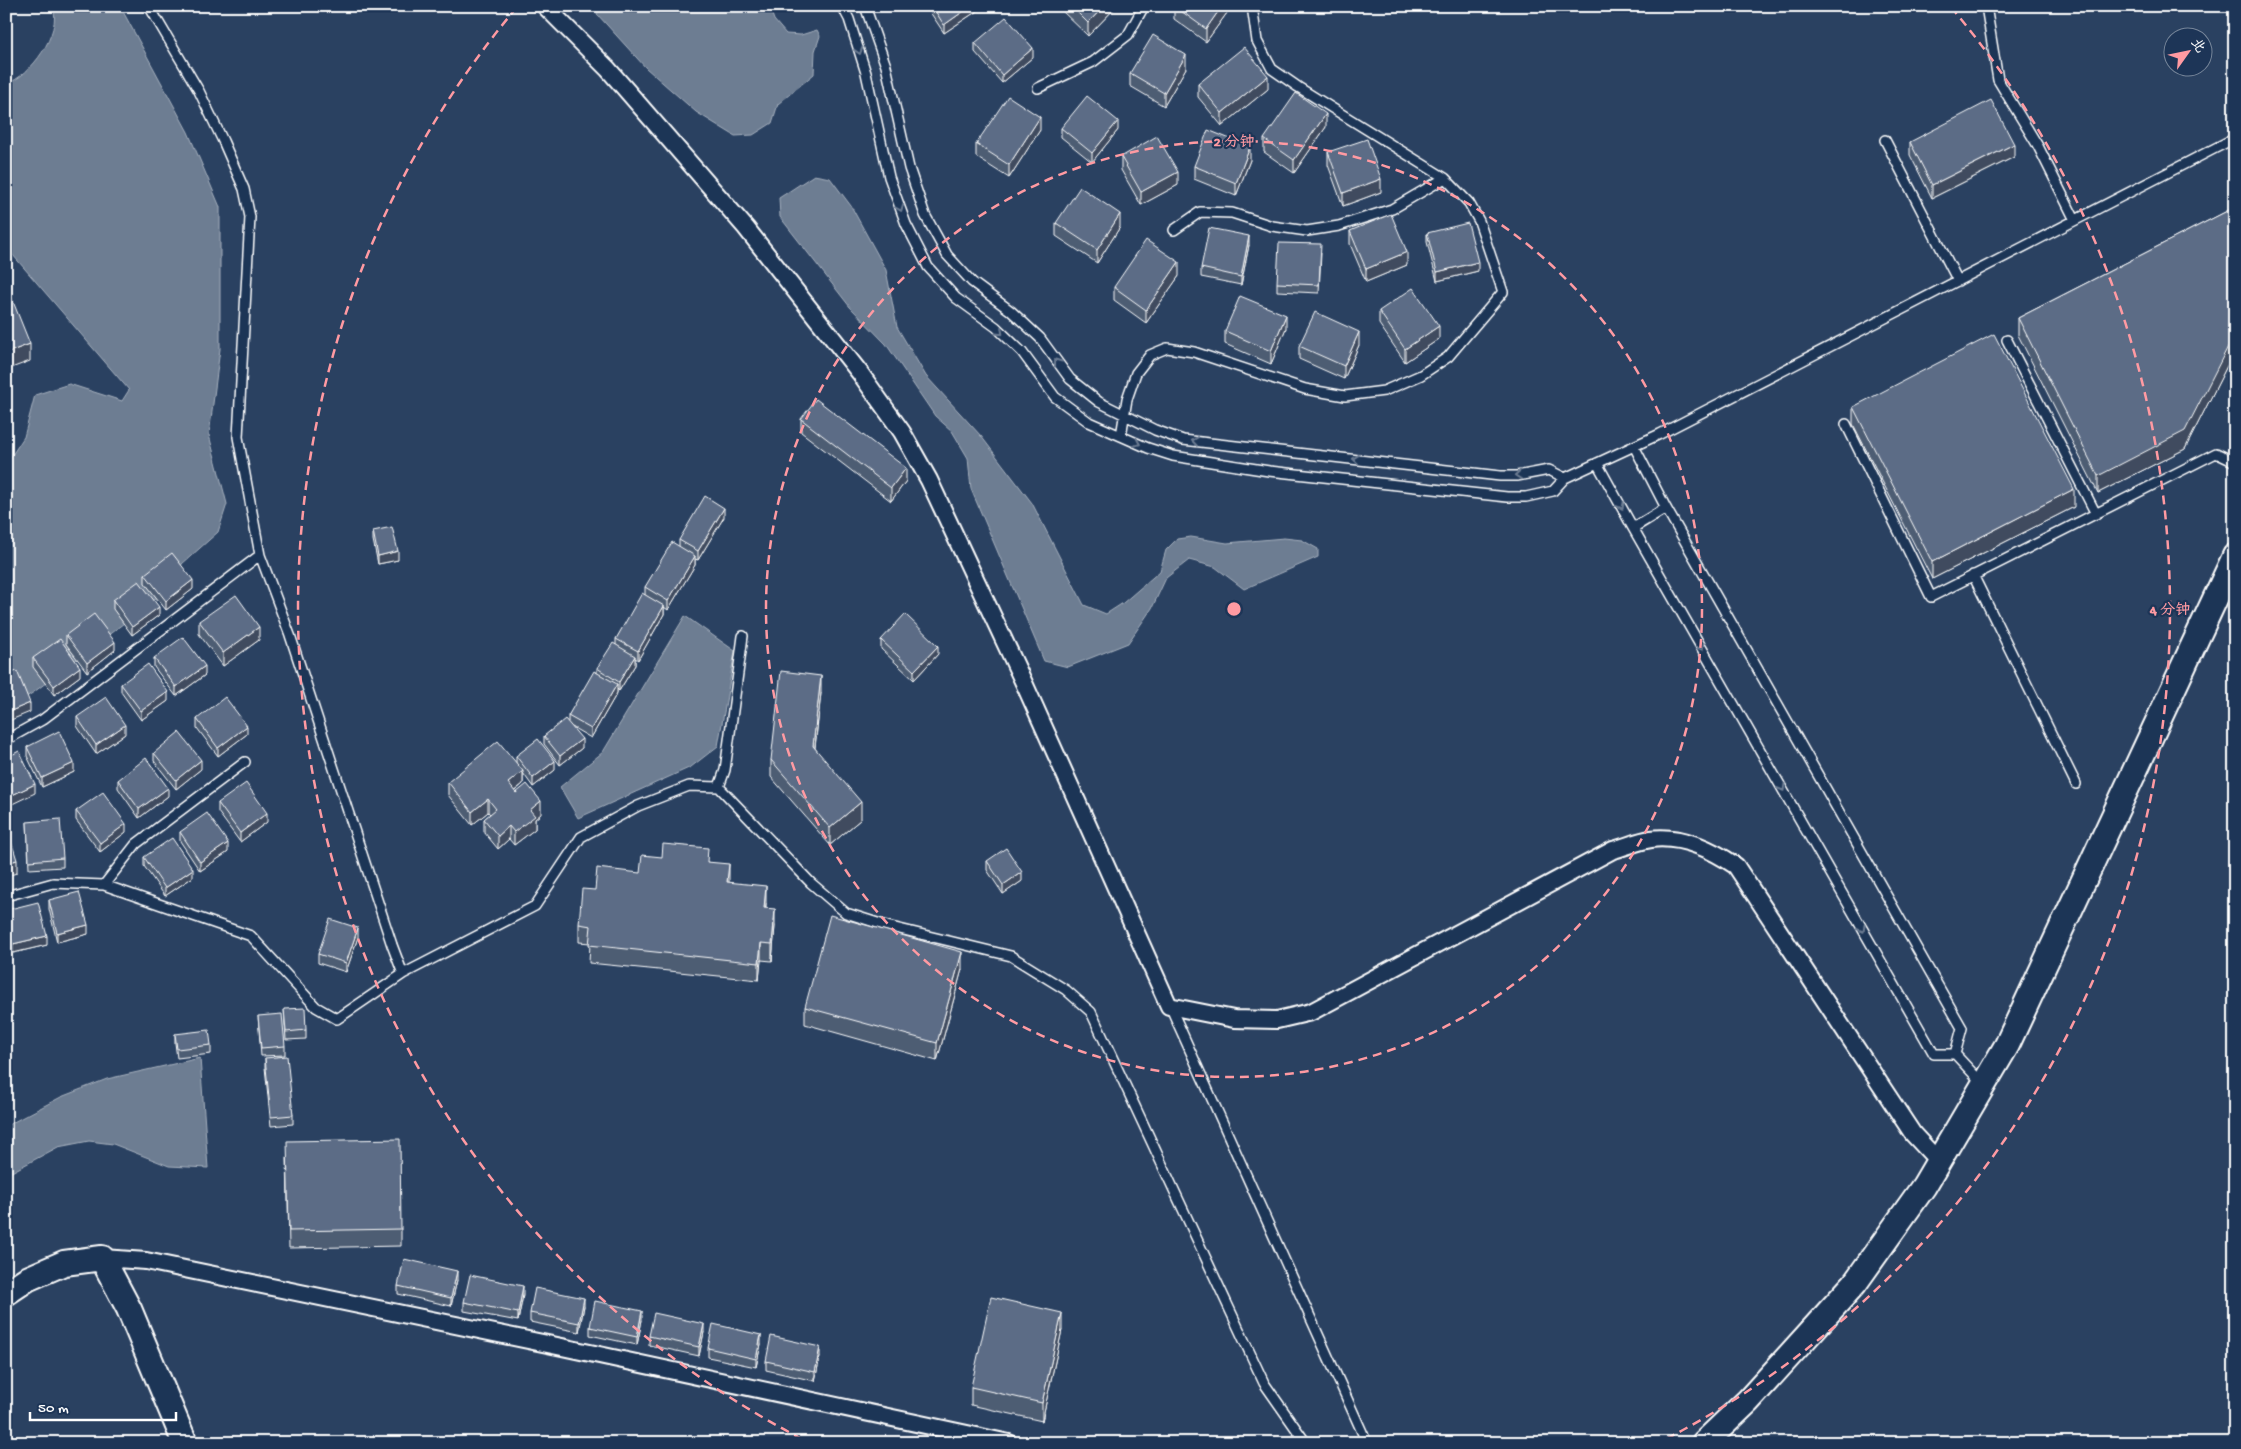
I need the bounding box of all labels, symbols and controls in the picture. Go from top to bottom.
north arrow [2164,28,2214,78]
text: 北 [2186,36,2208,57]
one-way arrow [854,47,864,55]
text: 2 分钟 [1214,133,1254,152]
one-way arrow [894,203,905,212]
one-way arrow [995,326,1004,335]
one-way arrow [1055,359,1063,368]
one-way arrow [1132,437,1141,448]
one-way arrow [1190,437,1199,447]
one-way arrow [1352,454,1360,465]
one-way arrow [1513,469,1521,480]
one-way arrow [1614,501,1624,510]
centre of rings [1225,600,1243,618]
text: 4 分钟 [2149,601,2190,620]
one-way arrow [1694,642,1704,651]
one-way arrow [1775,783,1785,792]
one-way arrow [1856,924,1866,933]
scale bar [30,1389,176,1421]
text: 50 m [38,1400,69,1418]

